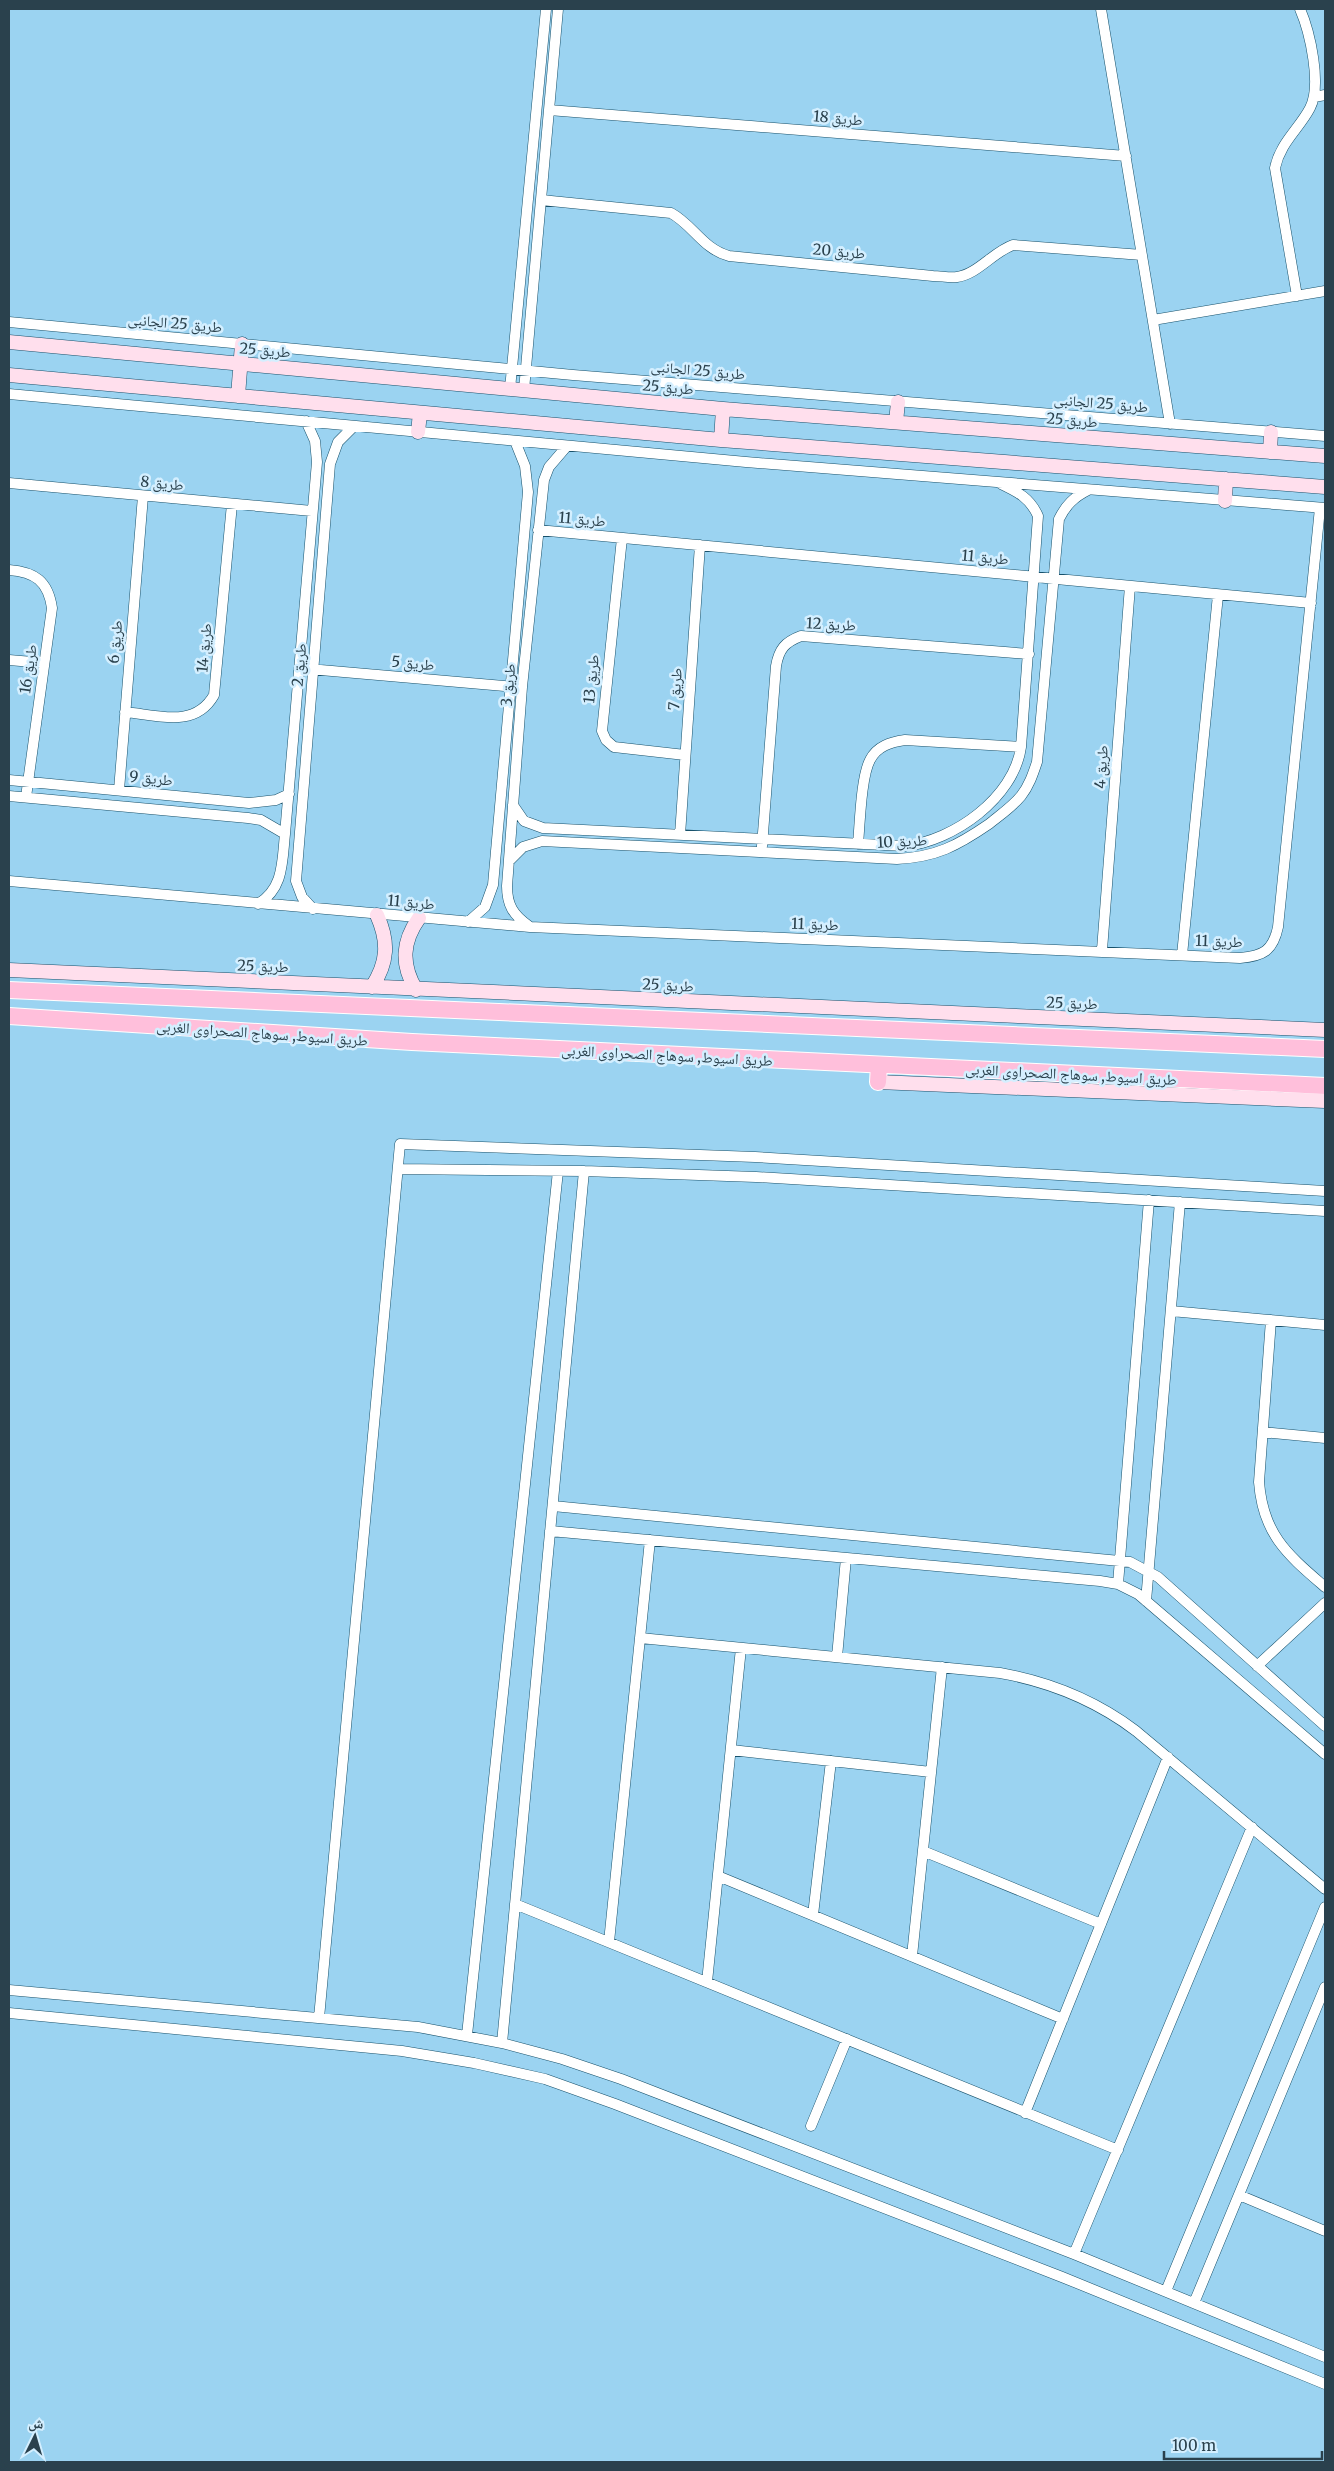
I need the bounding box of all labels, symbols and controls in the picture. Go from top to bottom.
street label: طريق 18 [812,106,864,131]
street label: طريق 20 [812,239,866,264]
street label: طريق 25 الجانبى [127,309,223,338]
street label: طريق 25 [238,338,292,363]
street label: طريق 25 الجانبى [650,356,746,385]
street label: طريق 25 [641,375,695,400]
street label: طريق 25 الجانبى [1053,389,1149,418]
street label: طريق 25 [1045,408,1099,433]
street label: طريق 8 [140,472,184,495]
street label: طريق 11 [557,507,607,532]
street label: طريق 11 [960,545,1010,570]
street label: طريق 12 [806,613,856,636]
street label: طريق 6 [104,619,127,665]
street label: طريق 14 [192,622,217,674]
street label: طريق 16 [15,643,42,695]
street label: طريق 2 [288,643,311,687]
street label: طريق 5 [391,652,435,675]
street label: طريق 13 [579,653,604,705]
street label: طريق 3 [497,663,520,707]
street label: طريق 7 [664,667,687,711]
street label: طريق 4 [1090,745,1113,789]
street label: طريق 9 [128,766,174,791]
street label: طريق 10 [876,830,928,853]
street label: طريق 11 [386,890,436,915]
street label: طريق 11 [791,914,839,935]
street label: طريق 11 [1195,931,1243,952]
street label: طريق 25 [237,956,289,977]
street label: طريق 25 [642,974,694,997]
street label: طريق 25 [1046,993,1098,1014]
street label: طريق اسيوط, سوهاج الصحراوى الغربى [156,1016,368,1051]
street label: طريق اسيوط, سوهاج الصحراوى الغربى [561,1040,773,1071]
street label: طريق اسيوط, سوهاج الصحراوى الغربى [965,1059,1177,1090]
north arrow [10,2411,60,2461]
text: ش [28,2413,44,2433]
scale bar [1164,2428,1322,2460]
text: 100 m [1172,2436,1216,2455]

